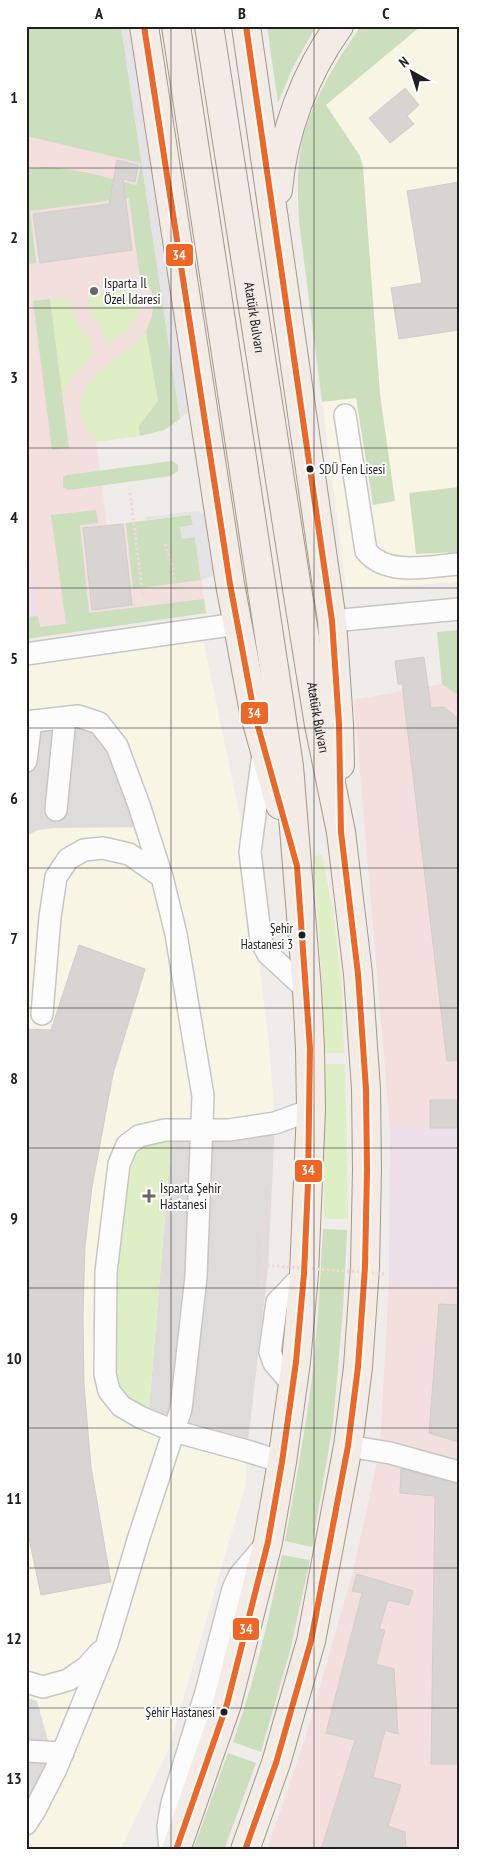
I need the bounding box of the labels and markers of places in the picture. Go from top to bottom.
place label: Isparta İl Özel İdaresi [104,274,161,308]
marker: Isparta İl Özel İdaresi [88,285,100,297]
place label: SDÜ Fen Lisesi [319,461,385,478]
marker: SDÜ Fen Lisesi [305,464,315,474]
place label: Şehir Hastanesi 3 [241,920,293,953]
marker: Şehir Hastanesi 3 [297,930,307,940]
place label: Isparta Şehir Hastanesi [160,1179,221,1213]
marker: Isparta Şehir Hastanesi [142,1189,156,1203]
place label: Şehir Hastanesi [146,1704,215,1721]
marker: Şehir Hastanesi [219,1707,229,1717]

